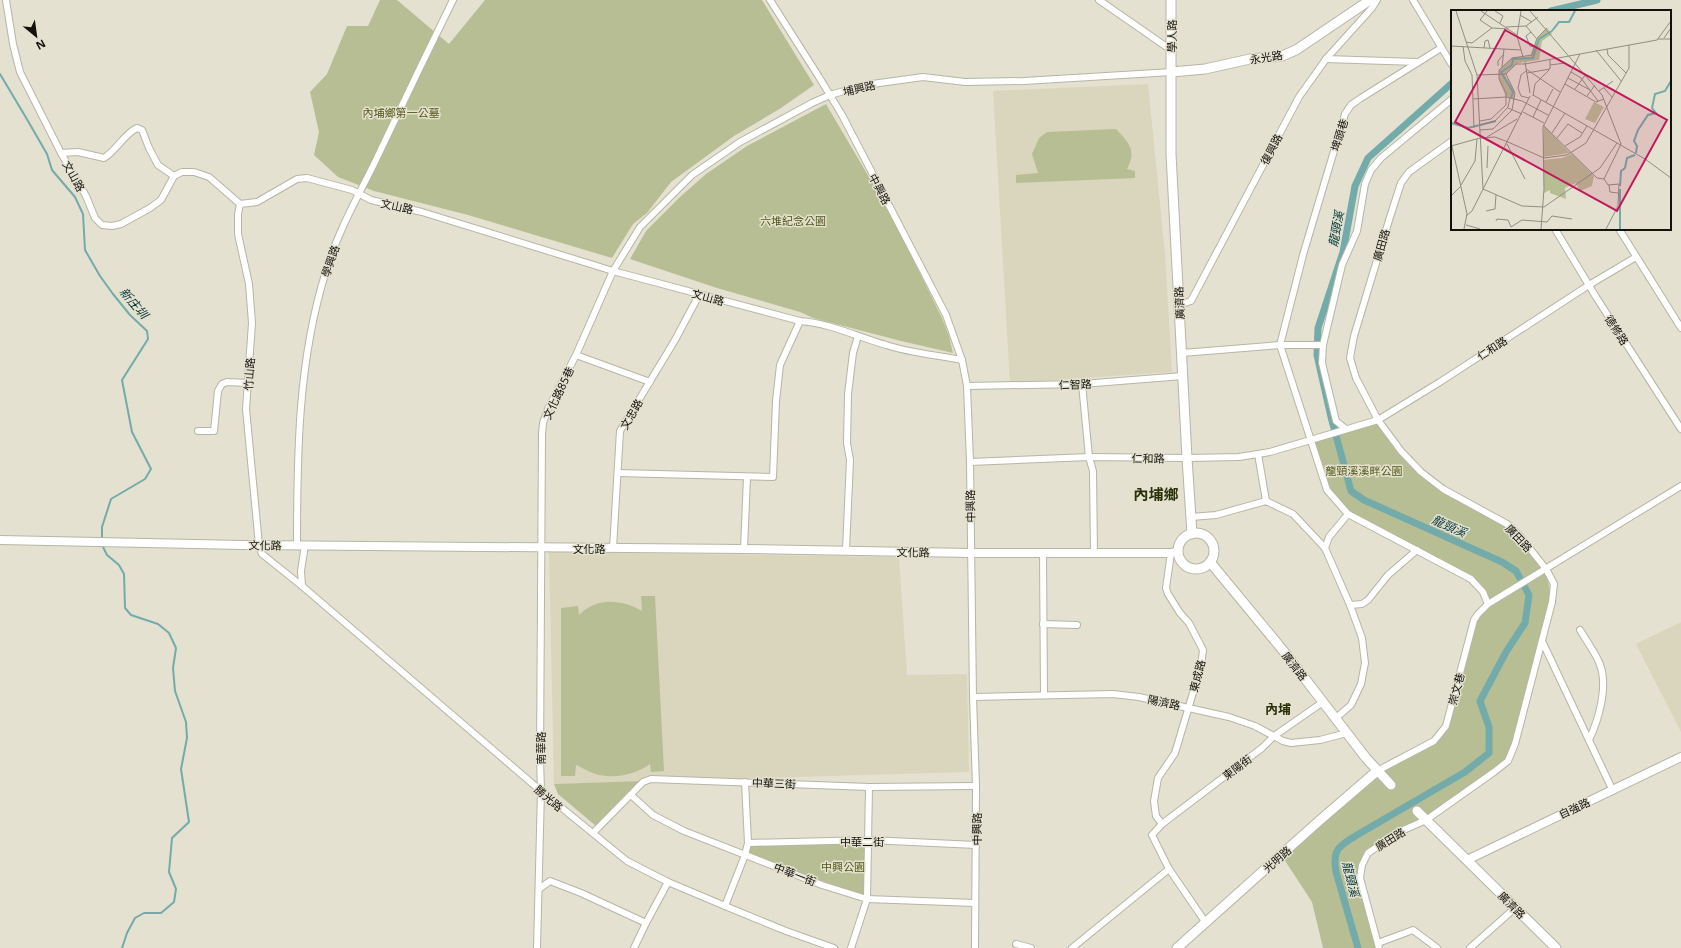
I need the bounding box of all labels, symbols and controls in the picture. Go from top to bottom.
inset map [1451,10,1671,230]
north arrow [16,16,56,56]
street label: 學人路 [1164,20,1179,53]
text: N [34,36,49,54]
street label: 永光路 [1249,47,1283,67]
street label: 埔興路 [841,77,877,99]
park label: 內埔鄉第一公墓 [363,105,440,120]
street label: 埤頭巷 [1327,117,1351,153]
street label: 復興路 [1257,131,1285,167]
street label: 文山路 [59,158,89,194]
street label: 中興路 [866,171,894,207]
street label: 文山路 [379,195,415,217]
water label: 龍頸溪 [1324,208,1348,248]
park label: 六堆紀念公園 [760,213,826,228]
street label: 廣田路 [1369,227,1393,263]
street label: 學興路 [318,243,342,279]
water label: 新庄圳 [116,284,154,324]
street label: 文山路 [690,285,726,309]
street label: 廣濟路 [1171,286,1187,320]
street label: 德修路 [1602,312,1632,348]
street label: 仁和路 [1474,333,1510,363]
street label: 竹山路 [240,357,258,391]
street label: 文化路85巷 [539,364,577,422]
street label: 仁智路 [1058,376,1092,392]
street label: 文忠路 [616,396,646,432]
street label: 仁和路 [1131,450,1165,466]
park label: 龍頸溪溪畔公園 [1326,463,1403,478]
district label: 內埔鄉 [1133,484,1179,504]
street label: 中興路 [962,489,978,523]
water label: 龍頸溪 [1429,511,1471,542]
street label: 廣田路 [1502,521,1536,555]
street label: 文化路 [248,537,282,553]
street label: 文化路 [573,541,606,556]
street label: 文化路 [896,544,930,560]
street label: 廣濟路 [1279,648,1311,684]
street label: 東成路 [1186,658,1208,694]
street label: 崇文巷 [1444,671,1468,707]
street label: 陽濟路 [1146,691,1182,713]
district label: 內埔 [1265,700,1291,718]
street label: 南華路 [533,732,548,765]
street label: 東陽街 [1219,751,1255,783]
street label: 中華三街 [752,775,796,791]
street label: 勝光路 [532,782,566,814]
street label: 自強路 [1556,794,1592,822]
street label: 中興路 [969,813,984,846]
street label: 廣田路 [1372,824,1408,854]
street label: 中華二街 [840,834,884,849]
street label: 光明路 [1260,843,1294,875]
street label: 中華一街 [772,859,818,889]
park label: 中興公園 [821,859,865,874]
water label: 龍頸溪 [1338,859,1364,900]
street label: 廣濟路 [1495,888,1529,922]

